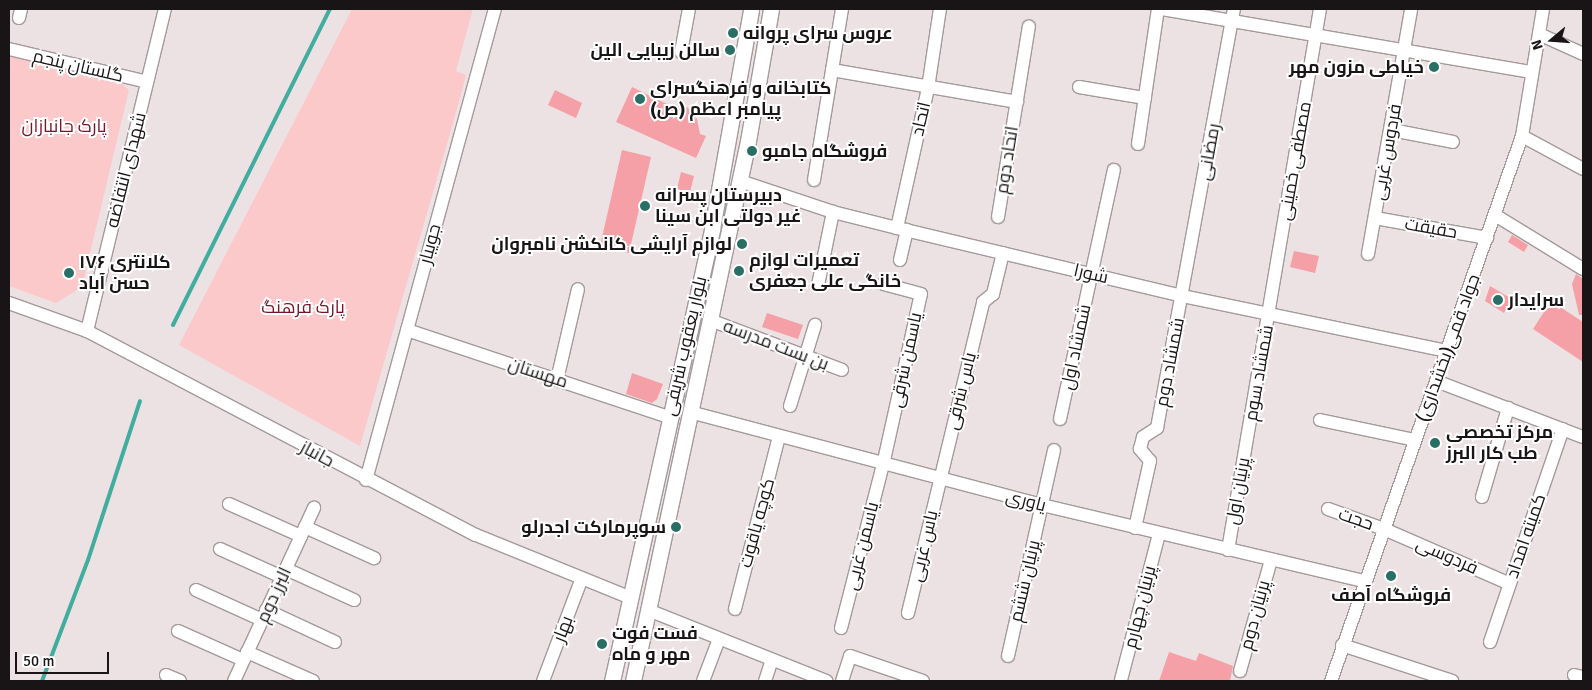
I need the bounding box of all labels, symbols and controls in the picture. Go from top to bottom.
north arrow [1527,15,1577,65]
place label: عروس سرای پروانه [743,22,893,44]
marker: عروس سرای پروانه [727,27,739,39]
text: N [1528,38,1547,52]
place label: سالن زیبایی الین [591,39,720,61]
marker: سالن زیبایی الین [724,44,736,56]
street label: گلستان پنجم [30,45,126,87]
place label: خیاطی مزون مهر [1289,56,1424,78]
marker: خیاطی مزون مهر [1428,61,1440,73]
place label: کتابخانه و فرهنگسرای پیامبر اعظم (ص) [650,78,831,120]
marker: کتابخانه و فرهنگسرای پیامبر اعظم (ص) [634,93,646,105]
street label: اتحاد [907,100,935,138]
street label: مصطفی خمینی [1274,100,1316,222]
street label: فردوس غربی [1368,102,1406,202]
street label: شهدای انتفاضه [101,110,151,230]
park label: پارک جانبازان [21,115,107,137]
street label: رمضانی [1193,122,1225,182]
street label: اتحاد دوم [991,125,1023,195]
place label: فروشگاه جامبو [762,140,887,162]
marker: فروشگاه جامبو [746,145,758,157]
place label: دبیرستان پسرانه غیر دولتی ابن سینا [655,185,801,228]
marker: دبیرستان پسرانه غیر دولتی ابن سینا [639,200,651,212]
street label: حقیقت [1403,213,1459,243]
street label: جویبار [414,222,446,266]
place label: لوازم آرایشی کانکشن نامبروان [491,233,732,255]
marker: لوازم آرایشی کانکشن نامبروان [736,238,748,250]
place label: تعمیرات لوازم خانگی علی جعفری [749,250,901,292]
place label: کلانتری ۱۷۶ حسن آباد [79,252,171,294]
street label: شورا [1072,260,1110,288]
marker: تعمیرات لوازم خانگی علی جعفری [733,265,745,277]
marker: کلانتری ۱۷۶ حسن آباد [63,267,75,279]
street label: جواد قمی(بخشداری) [1411,271,1485,425]
street label: بلوار یعقوب شریفی [658,274,712,418]
place label: سرایدار [1508,289,1564,311]
marker: سرایدار [1492,294,1504,306]
park label: پارک فرهنگ [261,296,345,318]
street label: شمشاد اول [1056,302,1096,392]
street label: یاسمن شرقی [885,310,927,410]
street label: بن بست مدرسه [720,315,832,375]
street label: شمشاد دوم [1151,316,1189,408]
street label: شمشاد سوم [1240,323,1278,423]
street label: یاس شرقی [941,350,981,432]
street label: مهستان [505,353,571,393]
place label: مرکز تخصصی طب کار البرز [1446,422,1553,464]
street label: جانباز [296,436,338,472]
marker: مرکز تخصصی طب کار البرز [1428,436,1442,450]
street label: پرنیان اول [1221,456,1255,526]
street label: کوچه یاقوت [735,476,779,570]
street label: یاوری [1004,486,1048,516]
street label: کمیته امداد [1501,491,1551,581]
street label: یاسمن غربی [841,499,883,593]
street label: حجت [1336,503,1376,535]
street label: یاس غربی [905,508,943,584]
place label: سوپرمارکت اجدرلو [521,516,666,538]
marker: سوپرمارکت اجدرلو [670,521,682,533]
street label: فردوسی [1413,533,1481,579]
street label: پرنیان ششم [1005,538,1045,624]
street label: پرنیان چهارم [1119,563,1161,651]
street label: البرز دوم [252,564,296,626]
marker: فروشگاه آصف [1385,570,1397,582]
street label: پرنیان دوم [1235,578,1275,652]
place label: فروشگاه آصف [1331,584,1451,606]
street label: بهار [548,613,578,645]
place label: فست فوت مهر و ماه [612,623,698,666]
marker: فست فوت مهر و ماه [596,638,608,650]
scale bar [18,642,111,674]
text: 50 m [23,652,54,670]

